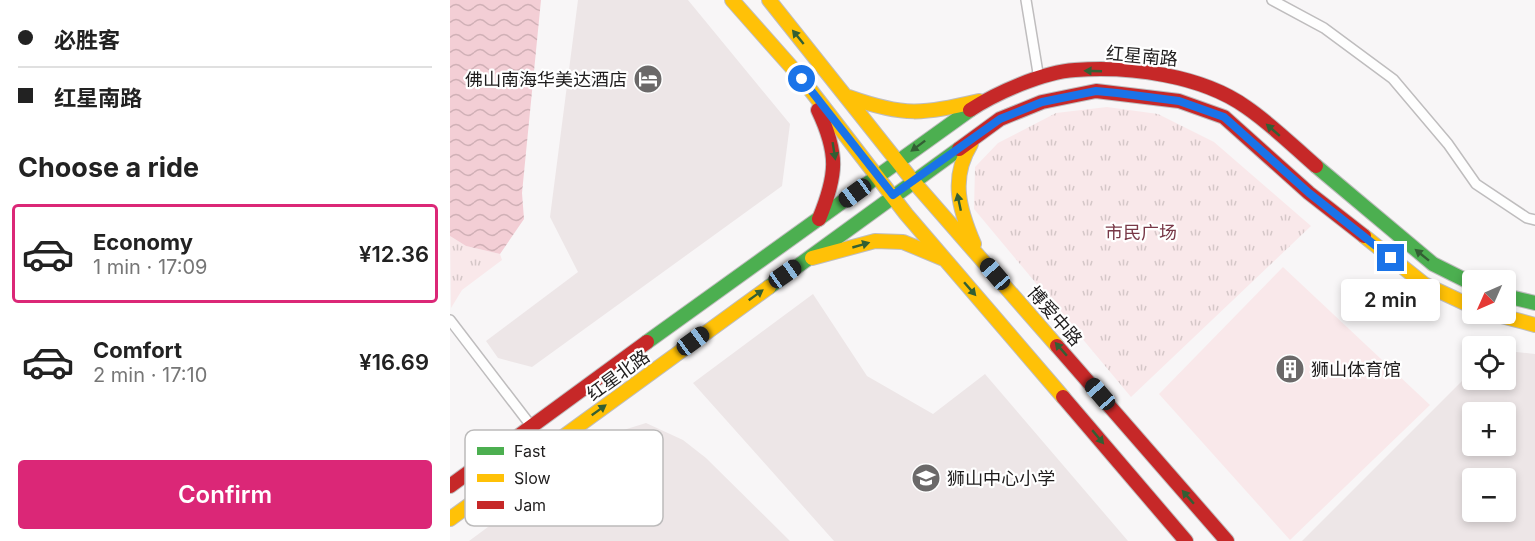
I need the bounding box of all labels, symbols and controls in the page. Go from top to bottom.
text: 必胜客 [54,27,120,53]
one-way arrow [793,29,805,44]
street label: 红星南路 [1105,42,1179,70]
hotel icon: 佛山南海华美达酒店 [632,63,664,95]
route start [788,65,815,92]
one-way arrow [1084,66,1103,75]
place label: 佛山南海华美达酒店 [465,69,627,90]
text: 红星南路 [54,85,142,111]
one-way arrow [1265,124,1281,137]
one-way arrow [910,140,926,152]
one-way arrow [830,142,839,161]
text: Choose a ride [18,151,199,184]
car [835,175,875,211]
one-way arrow [954,192,963,211]
park label: 市民广场 [1105,222,1177,243]
icon: car [21,227,75,281]
text: Economy [93,229,193,255]
one-way arrow [852,240,870,249]
text: ¥12.36 [359,241,429,267]
route end [1377,244,1404,271]
one-way arrow [1415,250,1430,262]
text: 1 min · 17:09 [93,255,208,279]
car [976,255,1014,293]
car [765,256,805,292]
north arrow [1462,270,1516,324]
map controls [1462,270,1516,522]
callout: 2 min [1342,279,1440,321]
one-way arrow [964,281,977,297]
street label: 博爱中路 [1023,282,1087,350]
text: 2 min [1364,288,1417,312]
one-way arrow [749,289,764,301]
car [673,323,713,359]
icon: car [21,335,75,389]
button: locate [1462,336,1516,390]
text: Comfort [93,337,182,363]
one-way arrow [1055,342,1068,357]
street label: 红星北路 [583,345,653,405]
text: ¥16.69 [359,349,429,375]
building icon: 狮山体育馆 [1274,353,1306,385]
place label: 狮山体育馆 [1311,359,1401,380]
text: 2 min · 17:10 [93,363,207,387]
car [1081,375,1119,413]
button: + [1462,402,1516,456]
one-way arrow [591,404,607,416]
one-way arrow [1091,429,1104,445]
legend [465,430,663,526]
text: Fast [514,441,546,461]
button: Confirm [18,460,432,529]
school or university icon: 狮山中心小学 [910,462,942,494]
text: Slow [514,468,551,488]
place label: 狮山中心小学 [947,468,1055,489]
button: − [1462,468,1516,522]
one-way arrow [1182,489,1195,505]
text: Jam [514,495,546,515]

